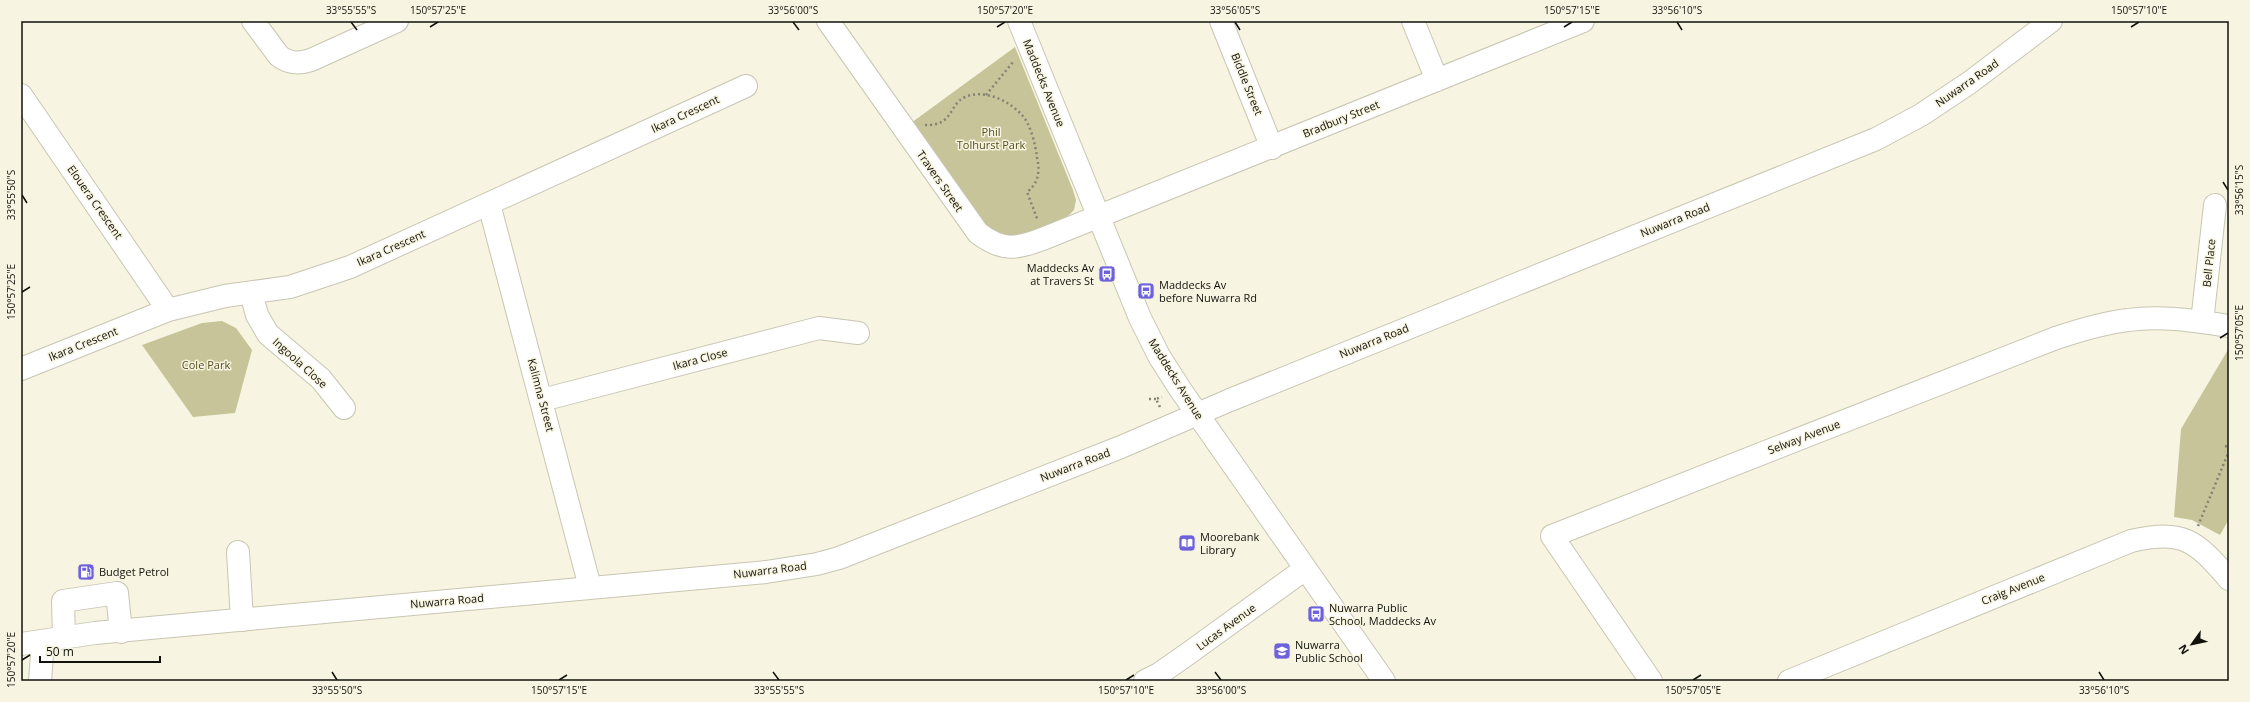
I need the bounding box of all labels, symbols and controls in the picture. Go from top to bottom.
text: 33°55'55"S [326,3,376,17]
text: 150°57'25"E [410,3,466,17]
text: 33°56'00"S [768,3,818,17]
text: 150°57'20"E [977,3,1033,17]
text: 33°56'05"S [1210,3,1260,17]
text: 150°57'15"E [1544,3,1600,17]
text: 33°56'10"S [1652,3,1702,17]
text: 150°57'10"E [2111,3,2167,17]
street label: Maddecks Avenue [1020,37,1069,129]
street label: Biddle Street [1228,50,1267,117]
street label: Nuwarra Road [1932,55,2001,110]
street label: Ikara Crescent [648,91,721,136]
street label: Bradbury Street [1300,96,1381,141]
park label: Phil Tolhurst Park [957,124,1025,152]
street label: Travers Street [914,147,967,214]
street label: Elouera Crescent [64,162,127,242]
text: 33°56'15"S [2232,165,2246,215]
text: 33°55'50"S [4,170,18,220]
street label: Nuwarra Road [1638,199,1712,240]
street label: Ikara Crescent [354,226,427,269]
street label: Bell Place [2199,238,2219,288]
place label: Maddecks Av at Travers St [1027,260,1094,288]
text: 150°57'25"E [4,264,18,320]
bus stop icon: Maddecks Av at Travers St [1097,264,1117,284]
place label: Maddecks Av before Nuwarra Rd [1159,277,1257,305]
bus stop icon: Maddecks Av before Nuwarra Rd [1136,281,1156,301]
text: 150°57'05"E [2232,305,2246,361]
street label: Nuwarra Road [1337,320,1411,361]
street label: Ikara Crescent [46,323,120,364]
street label: Ingoola Close [270,334,331,391]
street label: Maddecks Avenue [1145,335,1207,422]
street label: Ikara Close [671,344,729,373]
park label: Cole Park [182,357,230,372]
street label: Kalimna Street [525,357,558,433]
street label: Selway Avenue [1766,416,1842,457]
street label: Nuwarra Road [1038,444,1112,485]
place label: Moorebank Library [1200,529,1259,557]
library icon: Moorebank Library [1177,533,1197,553]
street label: Nuwarra Road [732,558,808,581]
fuel station icon: Budget Petrol [76,562,96,582]
place label: Budget Petrol [99,564,169,579]
street label: Craig Avenue [1979,569,2047,608]
street label: Nuwarra Road [410,590,484,611]
street label: Lucas Avenue [1193,600,1259,653]
place label: Nuwarra Public School, Maddecks Av [1329,600,1437,628]
bus stop icon: Nuwarra Public School, Maddecks Av [1306,604,1326,624]
north arrow [2172,624,2212,664]
text: 150°57'20"E [4,632,18,688]
place label: Nuwarra Public School [1295,637,1363,665]
scale bar [40,638,160,664]
school or university icon: Nuwarra Public School [1272,641,1292,661]
text: N [2174,642,2192,658]
text: 50 m [46,643,74,660]
text: 33°55'50"S [312,683,362,697]
text: 150°57'15"E [531,683,587,697]
text: 33°55'55"S [754,683,804,697]
text: 150°57'10"E [1098,683,1154,697]
text: 33°56'00"S [1196,683,1246,697]
text: 150°57'05"E [1665,683,1721,697]
text: 33°56'10"S [2079,683,2129,697]

